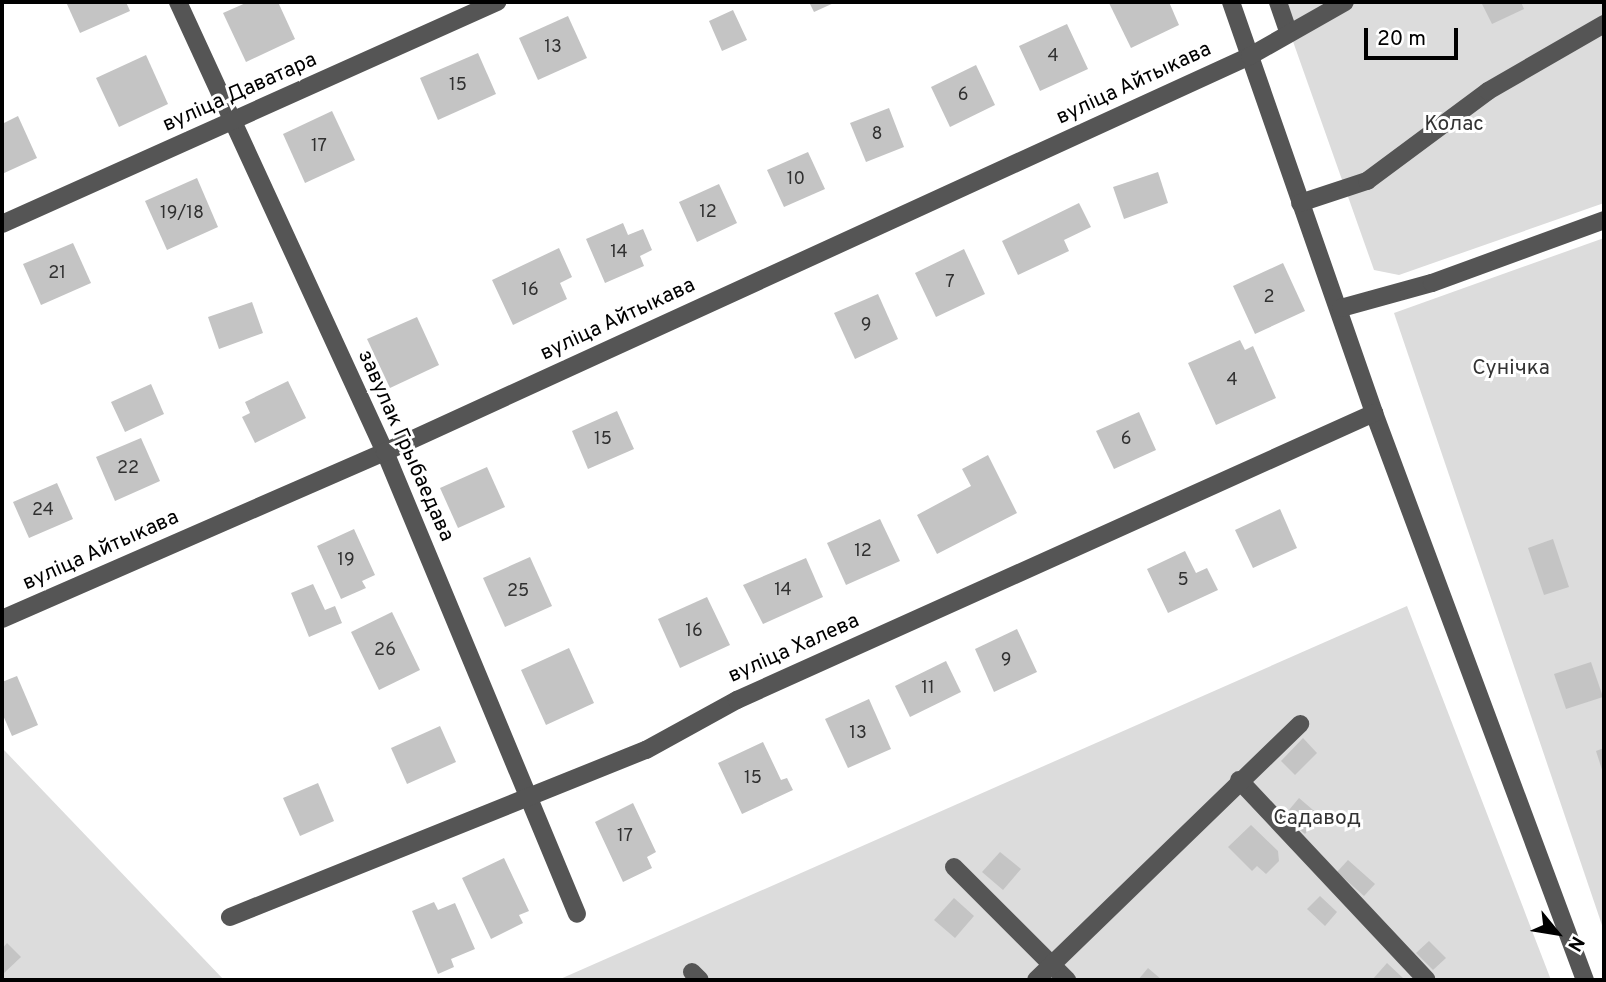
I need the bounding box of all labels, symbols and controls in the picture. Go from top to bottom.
scale bar [1368,14,1462,58]
text: 20 m [1377,26,1426,53]
house number: 13 [544,37,562,59]
street label: вуліца Айтыкава [1052,37,1216,131]
house number: 4 [1047,46,1059,68]
street label: вуліца Даватара [159,48,321,138]
house number: 15 [449,75,467,97]
house number: 6 [958,85,968,107]
park label: Колас [1424,112,1484,138]
house number: 8 [872,124,882,146]
house number: 17 [311,136,327,158]
house number: 10 [787,169,805,191]
house number: 12 [699,202,717,224]
house number: 19/18 [160,203,204,225]
house number: 14 [610,242,628,264]
house number: 21 [48,263,66,285]
house number: 7 [945,272,955,294]
street label: вуліца Айтыкава [536,273,700,367]
house number: 16 [521,280,539,302]
house number: 2 [1263,287,1275,309]
house number: 9 [861,315,871,337]
street label: завулак Грыбаедава [351,346,459,546]
park label: Сунічка [1472,356,1550,382]
house number: 4 [1226,370,1238,392]
house number: 15 [594,429,612,451]
house number: 6 [1121,429,1131,451]
house number: 22 [117,458,139,480]
house number: 24 [32,500,54,522]
street label: вуліца Айтыкава [19,505,183,597]
house number: 12 [854,541,872,563]
house number: 19 [337,550,355,572]
house number: 5 [1177,570,1189,592]
house number: 14 [774,580,792,602]
house number: 25 [507,581,529,603]
street label: вуліца Халева [725,609,863,689]
house number: 16 [685,621,703,643]
house number: 26 [374,640,396,662]
house number: 9 [1001,650,1011,672]
house number: 11 [921,678,935,700]
house number: 13 [849,723,867,745]
house number: 15 [744,768,762,790]
park label: Садавод [1273,806,1361,832]
house number: 17 [617,826,633,848]
north arrow [1522,898,1592,968]
text: N [1561,932,1589,955]

